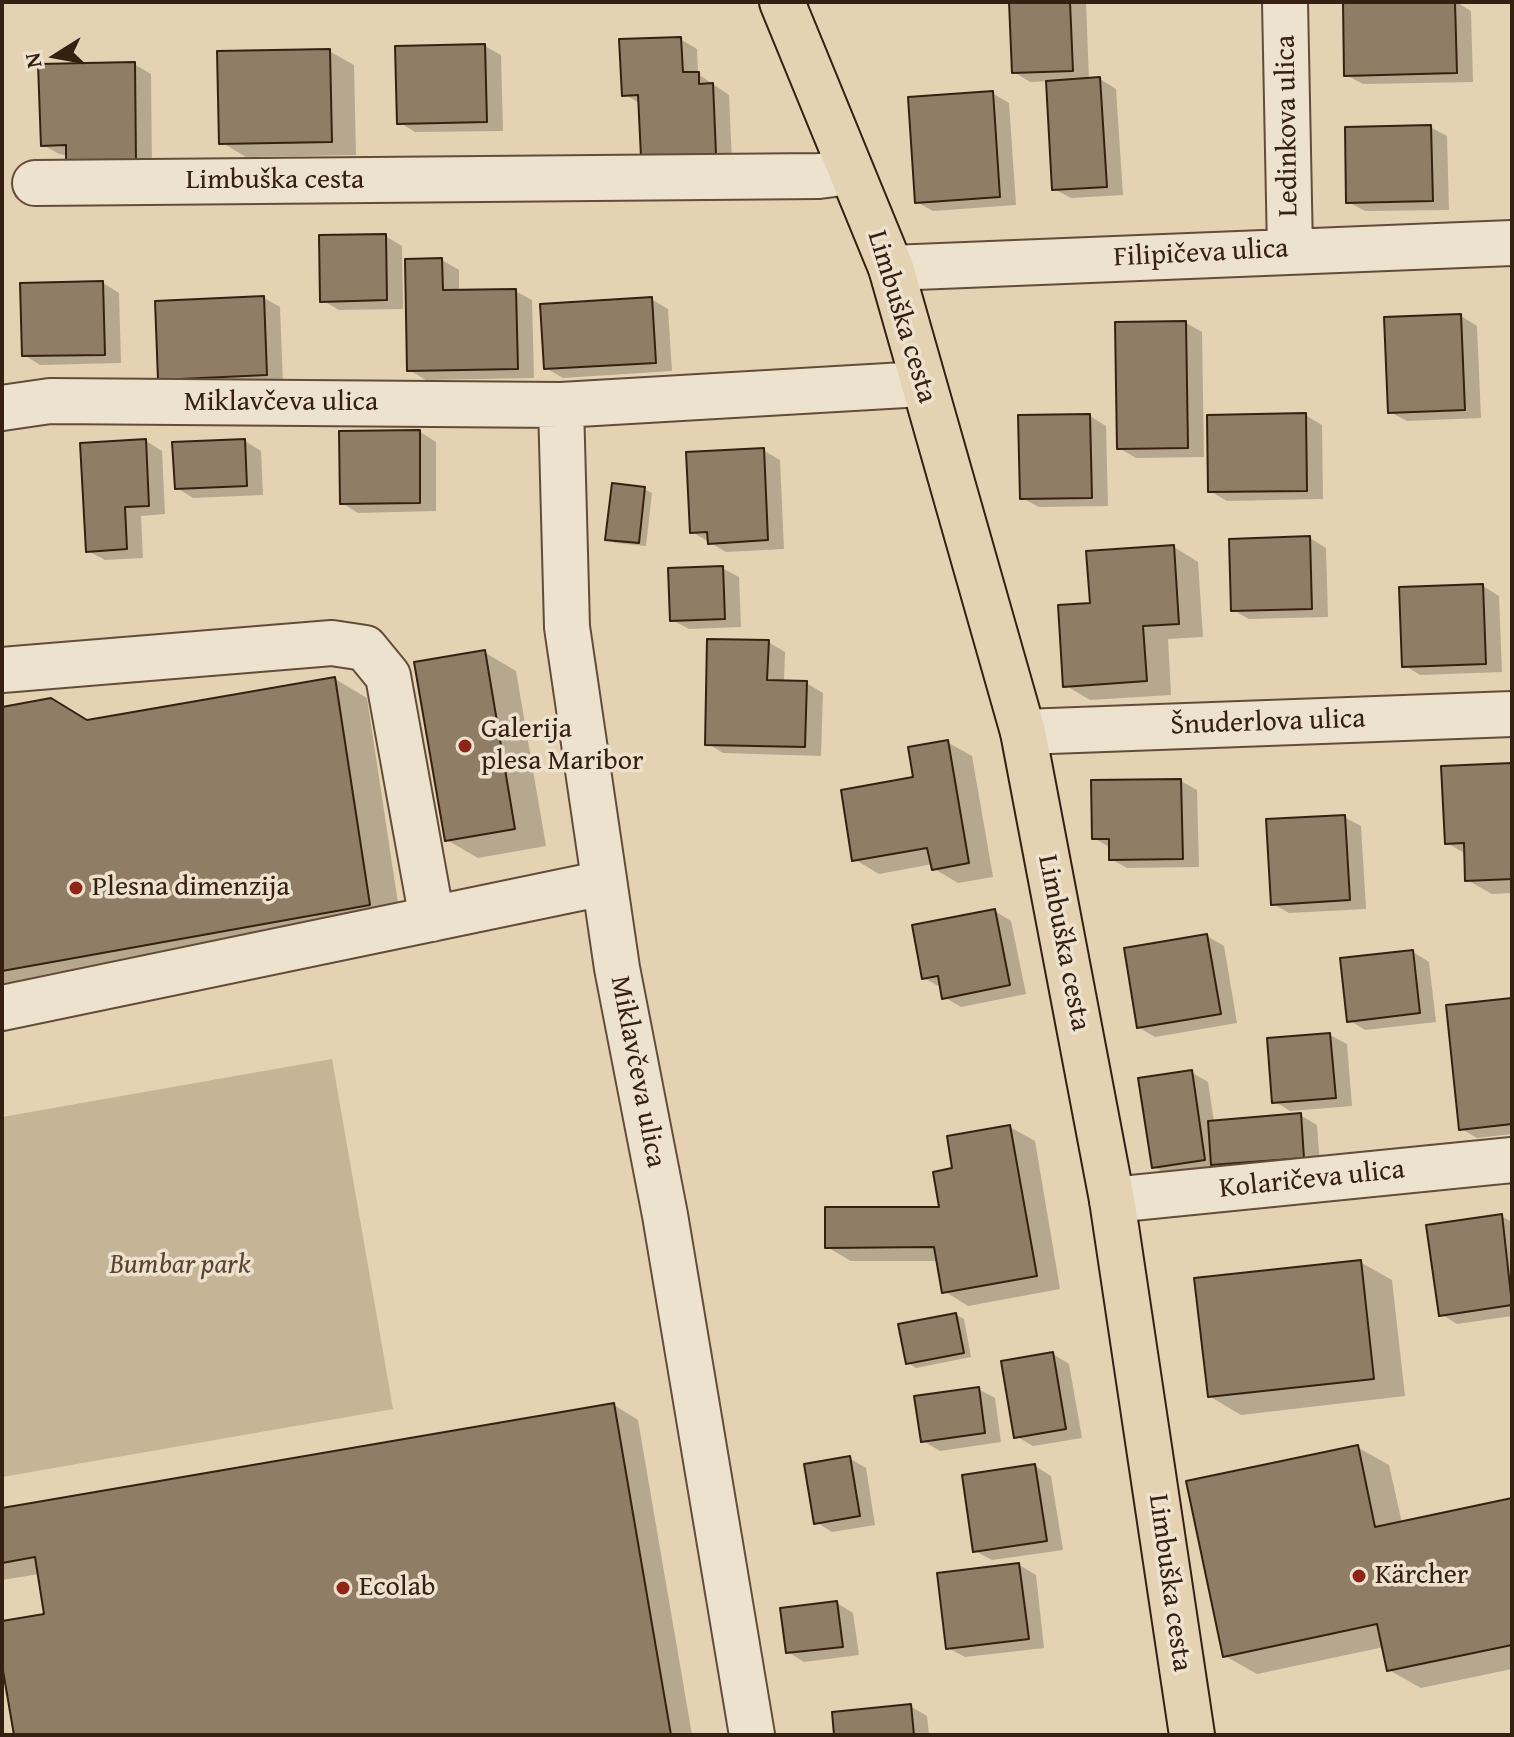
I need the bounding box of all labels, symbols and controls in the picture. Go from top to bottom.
north arrow [16,16,96,96]
street label: Ledinkova ulica [1270,35,1306,217]
text: N [15,50,50,71]
street label: Limbuška cesta [186,164,364,198]
street label: Limbuška cesta [859,227,943,407]
street label: Filipičeva ulica [1113,233,1289,275]
street label: Miklavčeva ulica [184,386,378,420]
street label: Šnuderlova ulica [1170,703,1366,743]
place label: Galerija plesa Maribor [481,713,644,779]
marker: Galerija plesa Maribor [456,737,474,755]
street label: Limbuška cesta [1029,852,1097,1034]
place label: Plesna dimenzija [92,871,290,905]
marker: Plesna dimenzija [67,879,85,897]
street label: Miklavčeva ulica [602,973,672,1171]
street label: Kolaričeva ulica [1218,1154,1406,1206]
park label: Bumbar park [110,1249,250,1283]
street label: Limbuška cesta [1140,1492,1198,1674]
place label: Kärcher [1375,1559,1468,1593]
marker: Kärcher [1350,1567,1368,1585]
place label: Ecolab [359,1571,435,1605]
marker: Ecolab [334,1579,352,1597]

